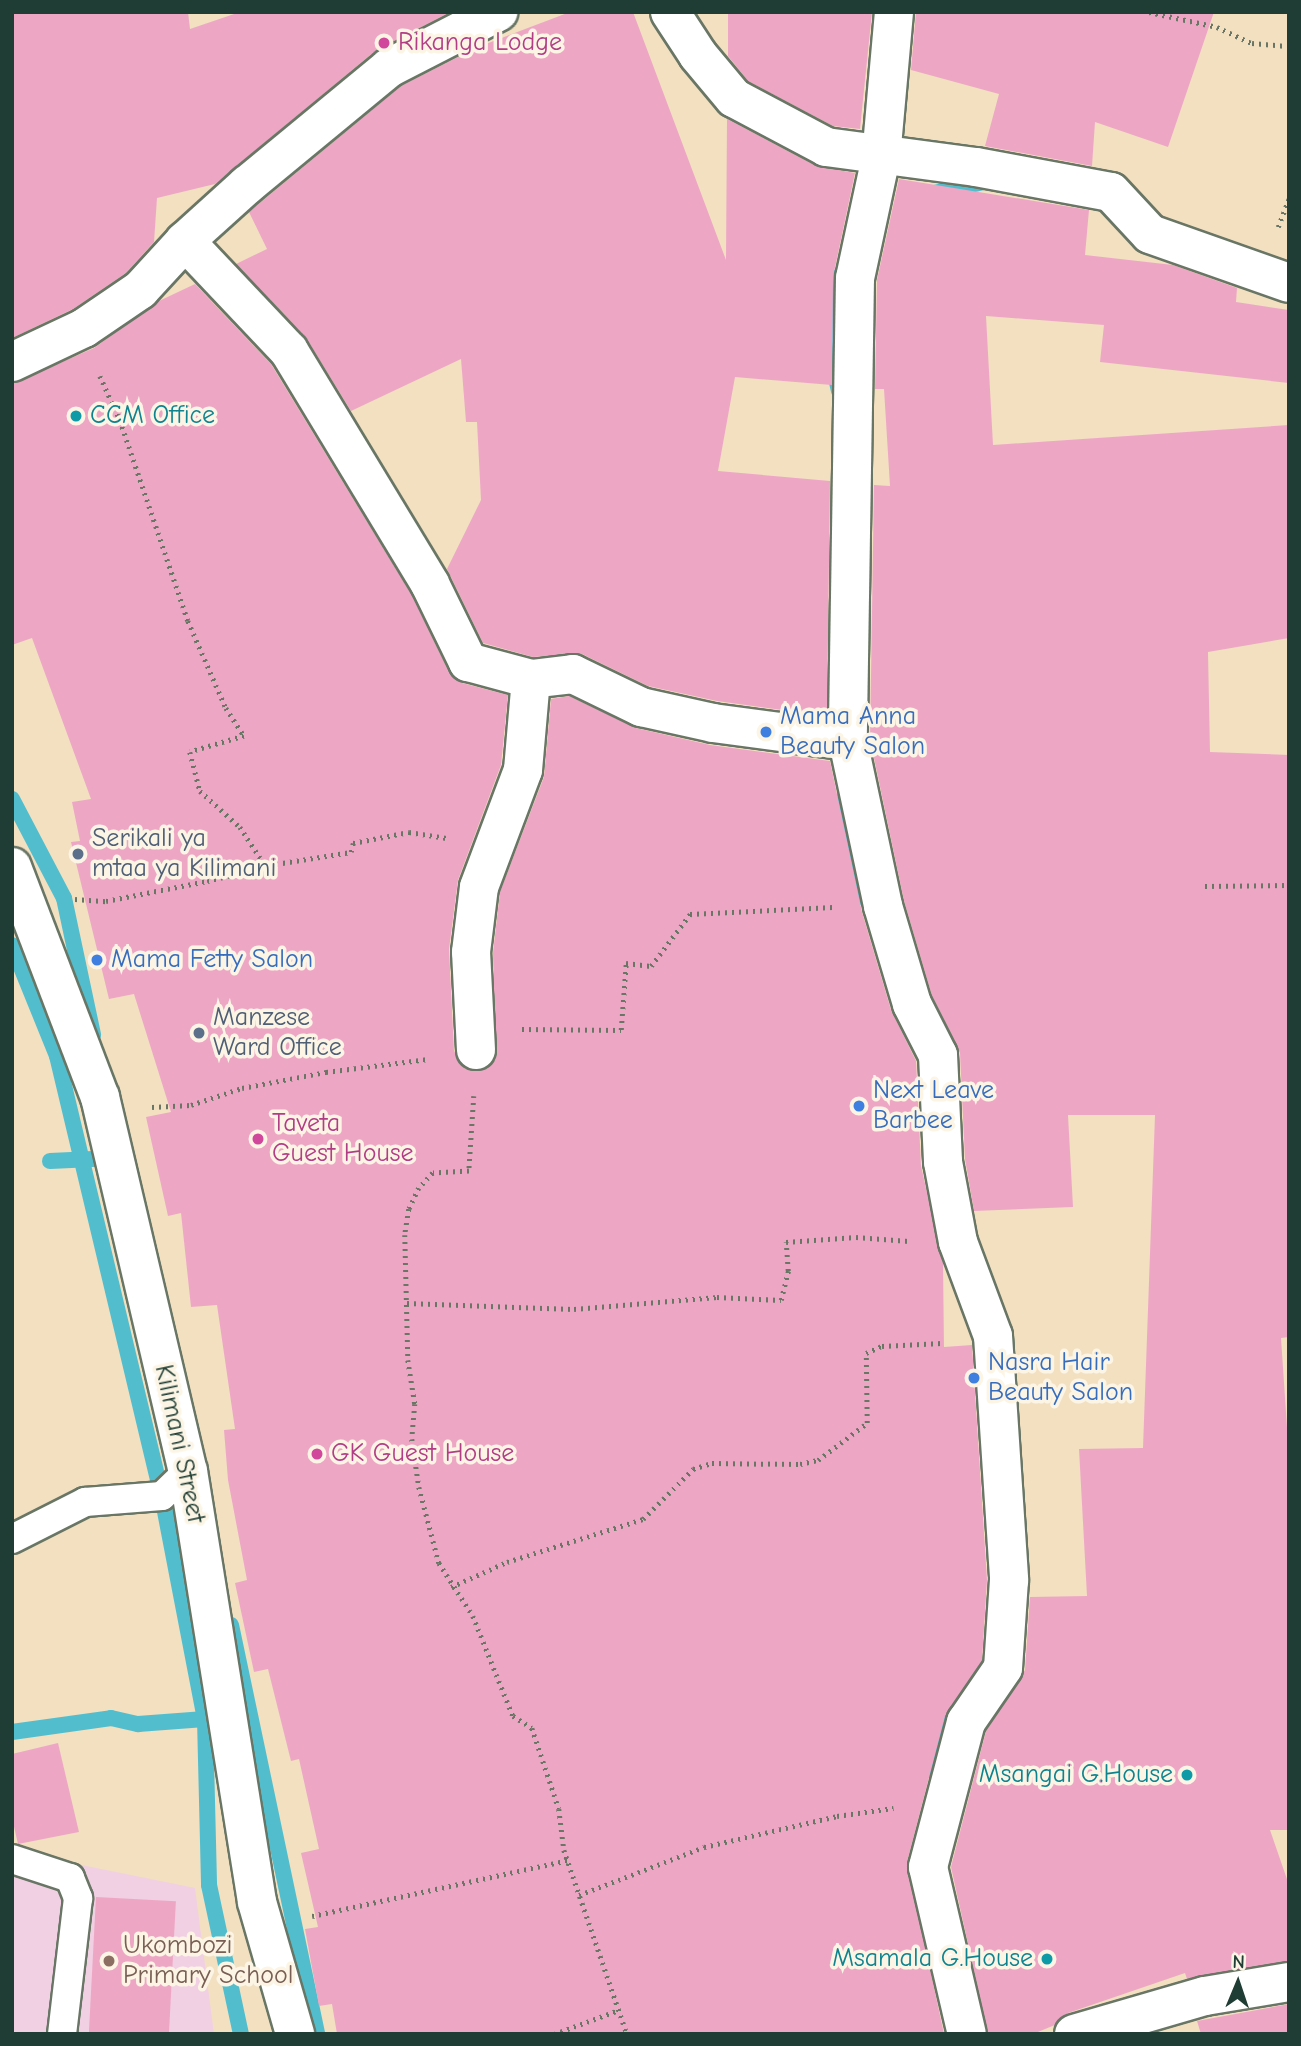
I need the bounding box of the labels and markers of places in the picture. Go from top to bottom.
place label: Rikanga Lodge [398,27,562,59]
marker: Rikanga Lodge [376,35,392,51]
place label: CCM Office [90,400,215,432]
marker: CCM Office [68,408,84,424]
place label: Mama Anna Beauty Salon [780,701,925,762]
marker: Mama Anna Beauty Salon [758,724,774,740]
place label: Serikali ya mtaa ya Kilimani [92,823,276,884]
marker: Serikali ya mtaa ya Kilimani [70,846,86,862]
place label: Mama Fetty Salon [111,944,313,976]
marker: Mama Fetty Salon [89,952,105,968]
place label: Manzese Ward Office [213,1002,342,1064]
marker: Manzese Ward Office [191,1025,207,1041]
place label: Next Leave Barbee [873,1075,994,1136]
marker: Next Leave Barbee [851,1098,867,1114]
place label: Taveta Guest House [272,1108,413,1170]
marker: Taveta Guest House [250,1131,266,1147]
place label: Nasra Hair Beauty Salon [988,1347,1133,1408]
marker: Nasra Hair Beauty Salon [966,1370,982,1386]
place label: GK Guest House [331,1438,514,1470]
marker: GK Guest House [309,1446,325,1462]
place label: Msangai G.House [979,1759,1173,1791]
marker: Msangai G.House [1179,1767,1195,1783]
place label: Ukombozi Primary School [123,1930,293,1992]
place label: Msamala G.House [832,1943,1033,1975]
marker: Msamala G.House [1039,1951,1055,1967]
marker: Ukombozi Primary School [101,1953,117,1969]

